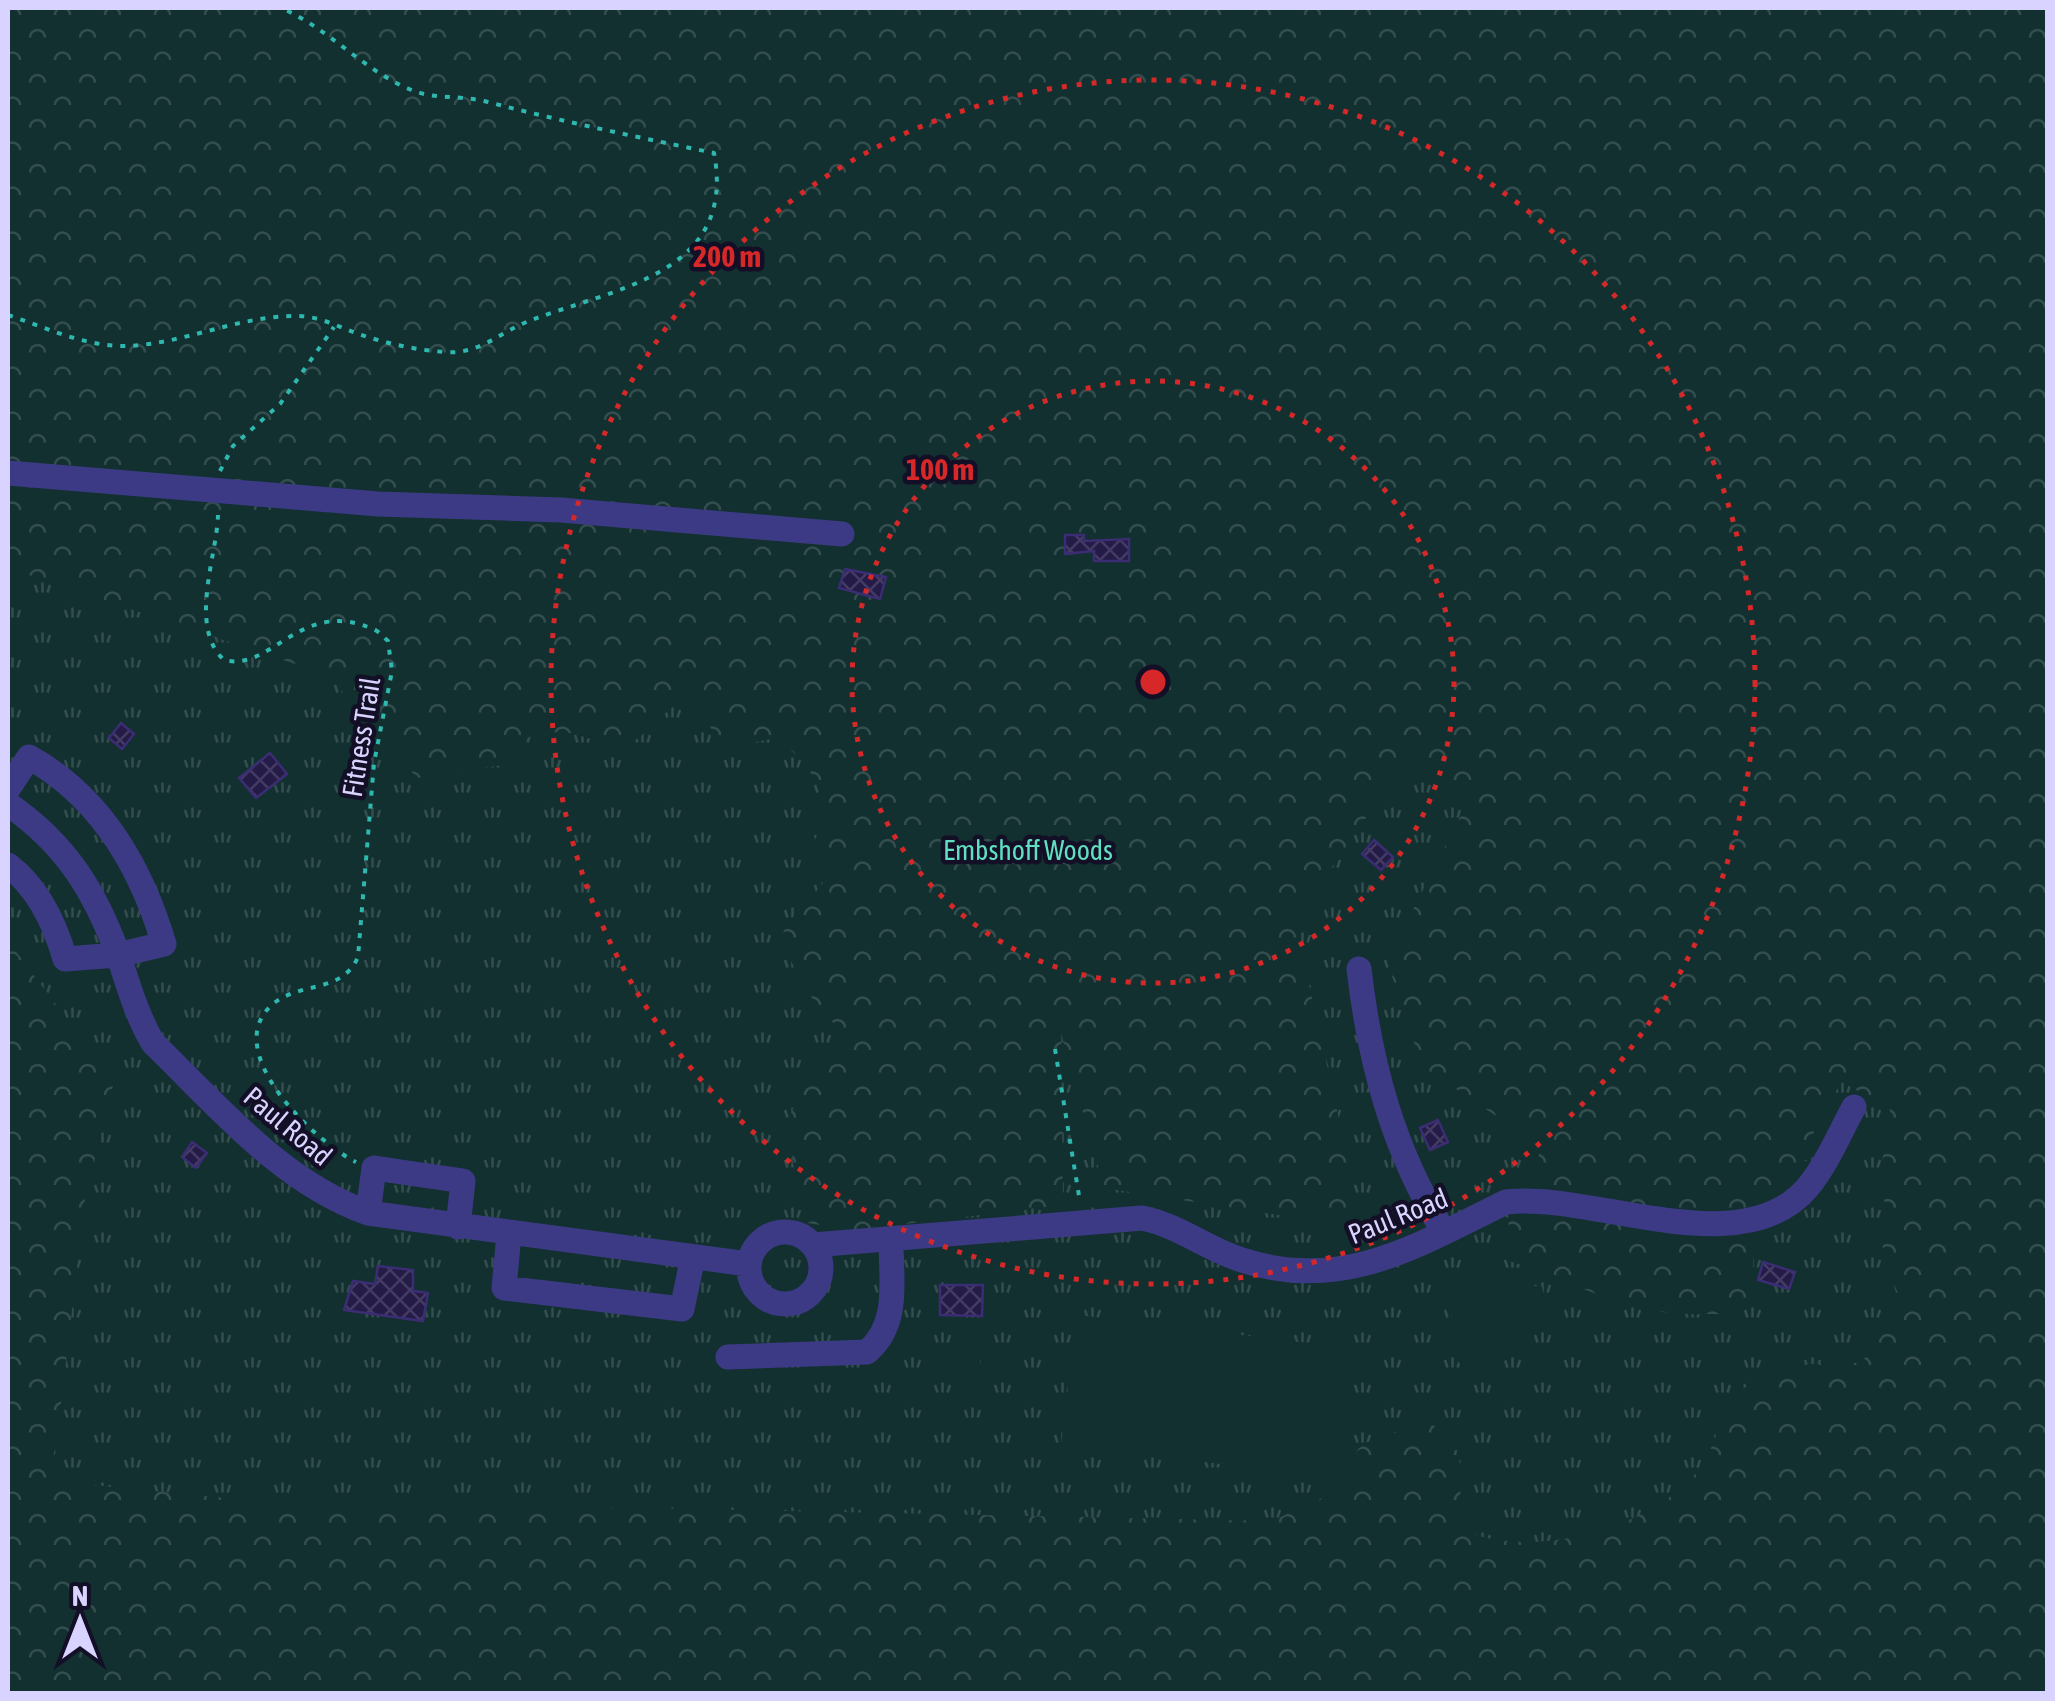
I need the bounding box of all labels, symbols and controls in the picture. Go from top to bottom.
text: 200 m [693,239,761,273]
text: 100 m [906,452,974,486]
centre of rings [1135,664,1171,700]
street label: Fitness Trail [336,674,386,799]
park label: Embshoff Woods [943,834,1113,866]
street label: Paul Road [238,1080,338,1172]
street label: Paul Road [1344,1182,1452,1250]
north arrow [30,1571,130,1671]
text: N [72,1580,88,1612]

